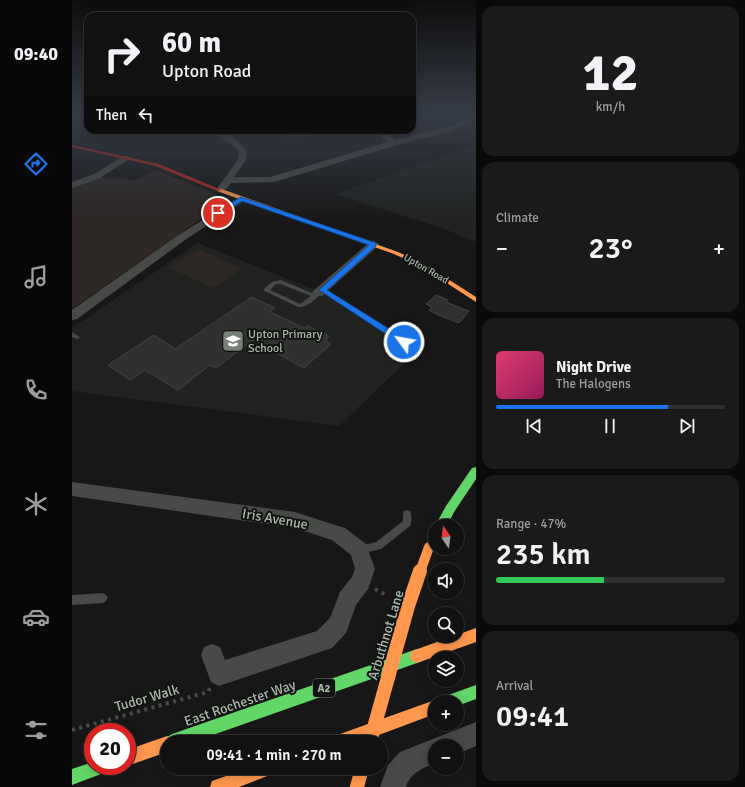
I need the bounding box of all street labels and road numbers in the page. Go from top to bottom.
street label: Upton Road [401,251,451,287]
street label: Iris Avenue [241,505,309,533]
street label: Arbuthnot Lane [364,588,408,682]
street label: East Rochester Way [182,676,298,730]
road number: A2 [313,679,335,697]
street label: Tudor Walk [113,681,181,715]

